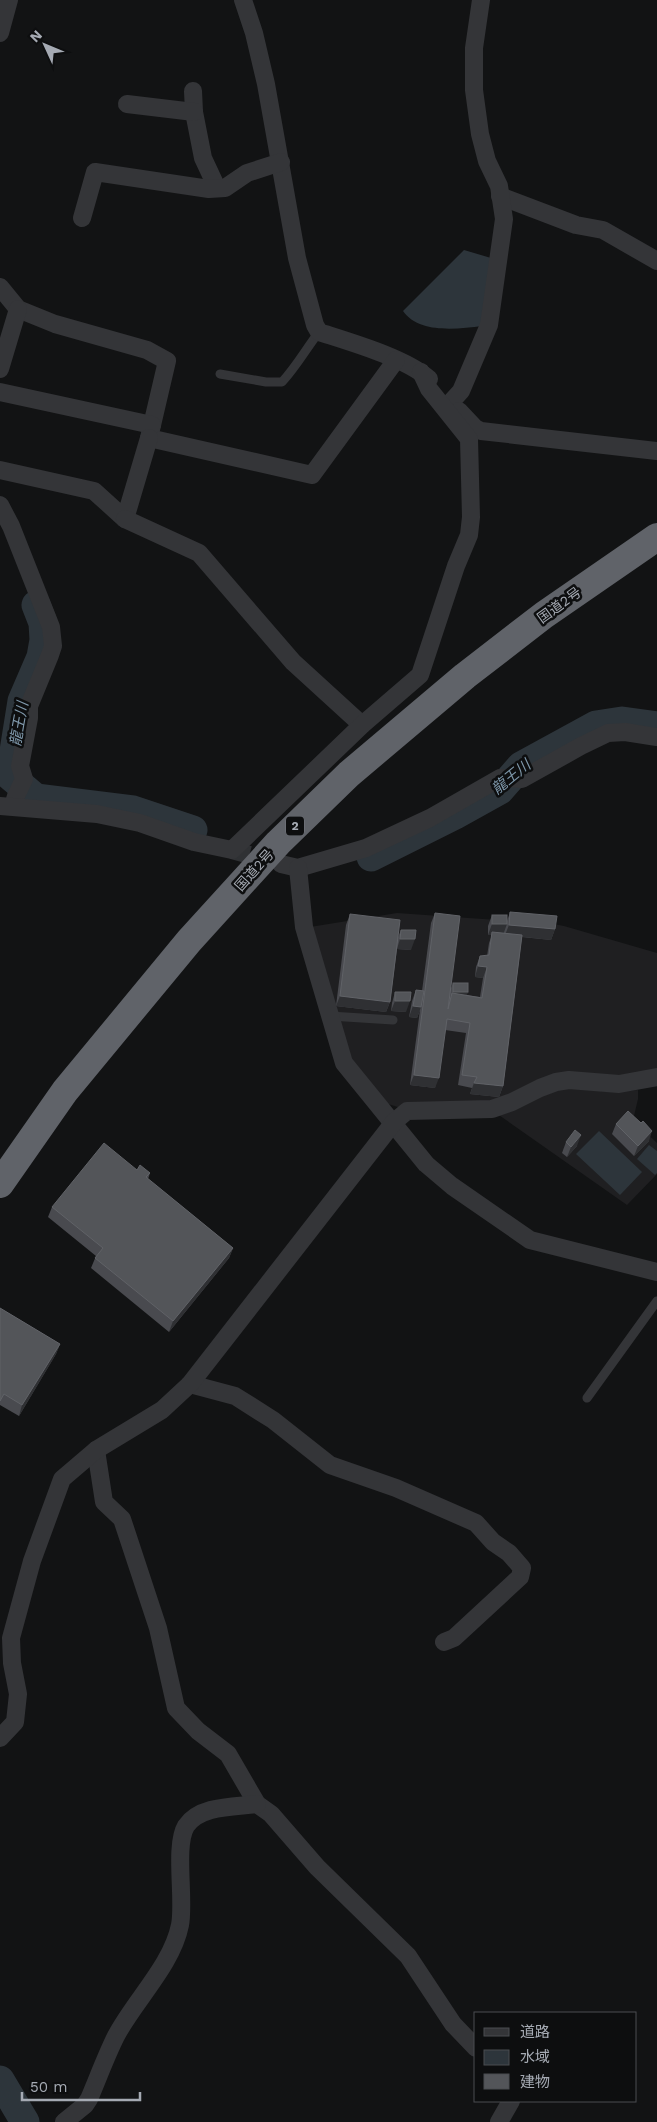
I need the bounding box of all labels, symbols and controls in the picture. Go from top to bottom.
north arrow [20,20,70,70]
text: N [26,27,45,45]
street label: 国道2号 [534,584,584,626]
water label: 龍王川 [6,698,32,748]
water label: 龍王川 [488,755,536,798]
road number: 2 [286,816,304,836]
street label: 国道2号 [231,846,277,894]
legend [474,2012,637,2102]
text: 道路 [520,2023,550,2041]
text: 水域 [520,2048,550,2066]
scale bar [22,2070,140,2102]
text: 建物 [520,2073,550,2091]
text: 50 m [30,2078,67,2096]

